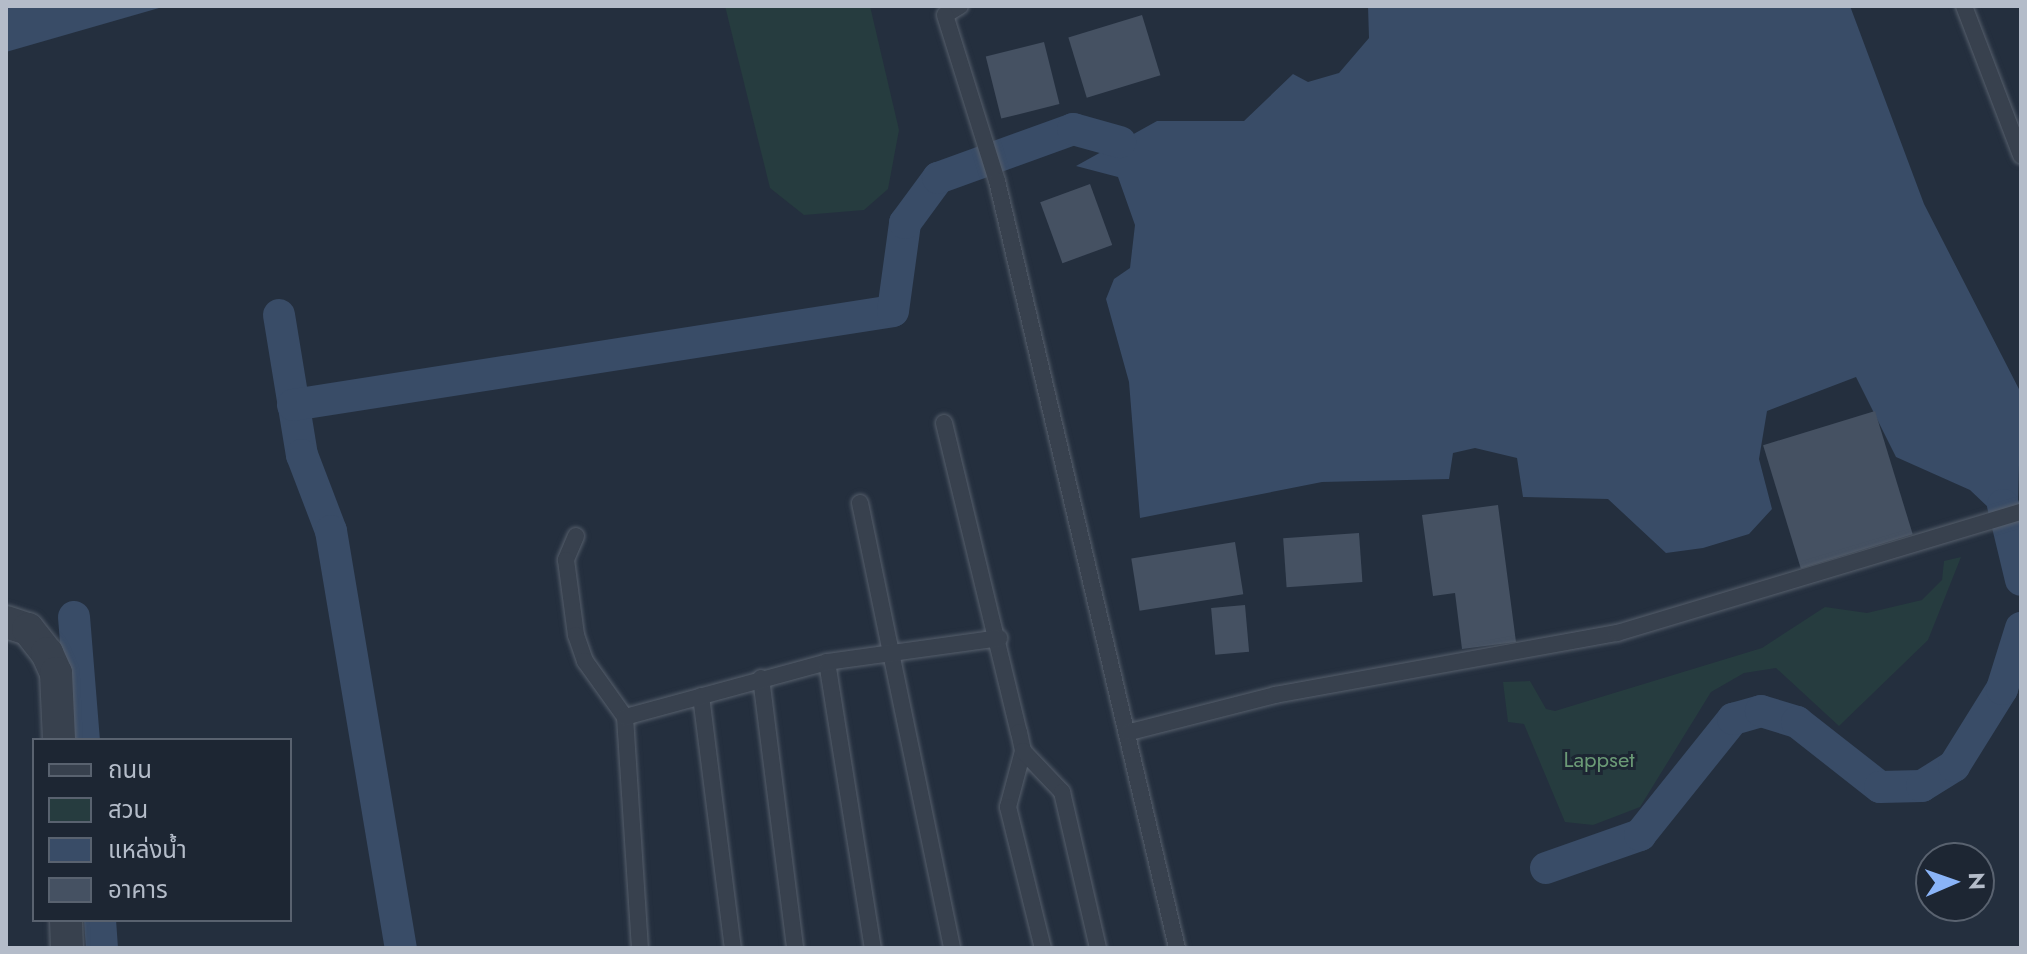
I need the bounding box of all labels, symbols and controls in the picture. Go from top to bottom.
legend [32,738,292,922]
park label: Lappset [1563,747,1635,773]
text: ถนน [108,752,152,787]
text: สวน [108,792,148,827]
text: แหล่งน้ำ [108,832,187,867]
north arrow [1915,842,1995,922]
text: อาคาร [108,872,168,907]
text: N [1961,872,1993,891]

